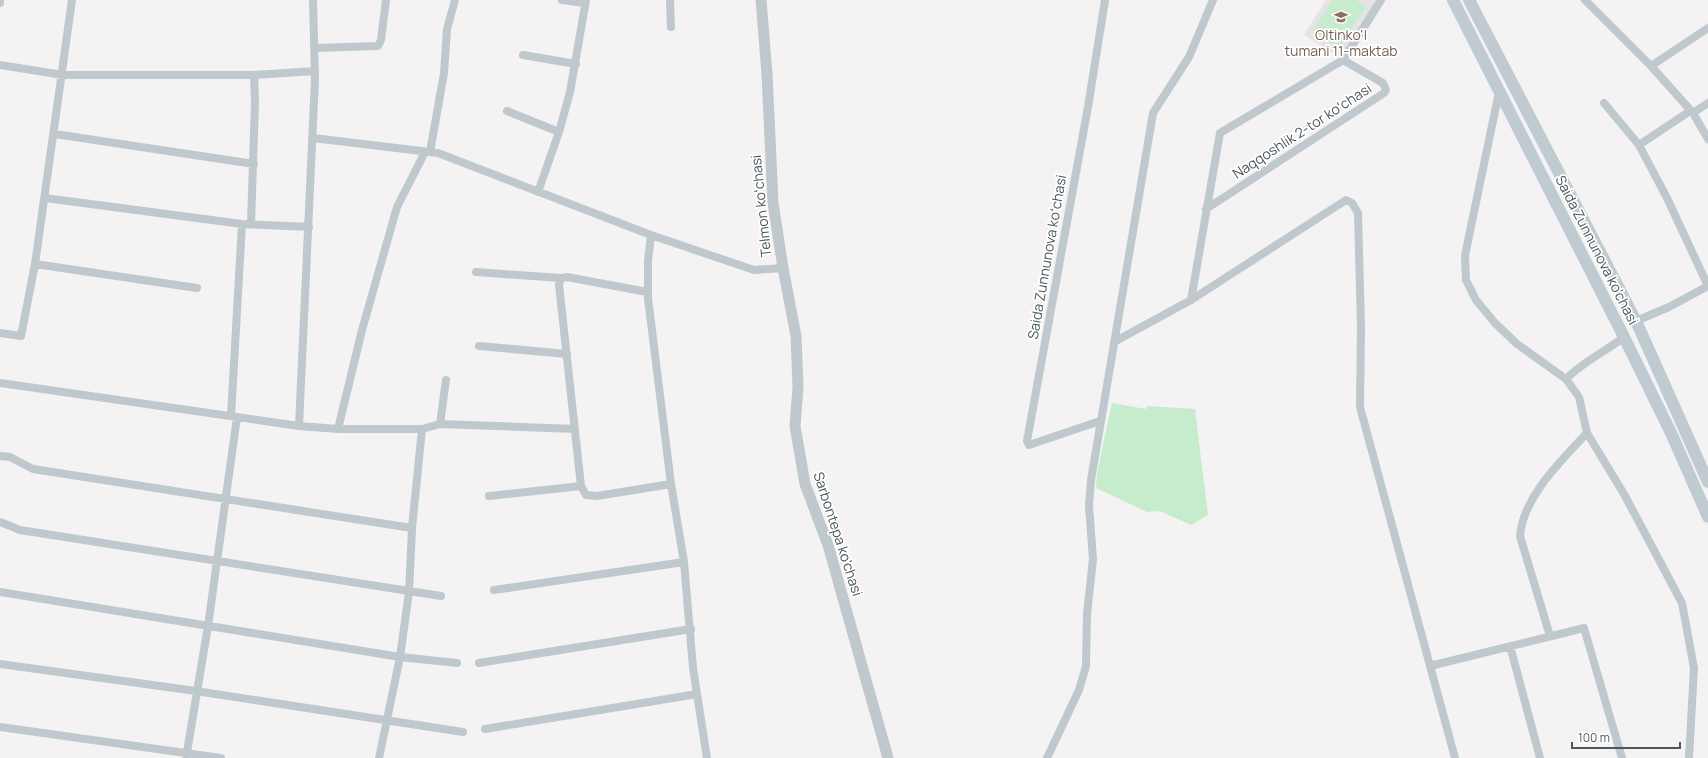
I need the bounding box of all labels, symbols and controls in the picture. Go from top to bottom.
school or university icon: Oltinko'l tumani 11-maktab [1333,9,1349,25]
place label: Oltinko'l tumani 11-maktab [1284,25,1398,60]
street label: Naqqoshlik 2-tor koʻchasi [1229,78,1375,183]
street label: Telmon koʻchasi [746,154,775,258]
street label: Saida Zunnunova ko'chasi [1552,172,1643,328]
street label: Saida Zunnunova koʻchasi [1023,173,1070,341]
street label: Sarbontepa ko'chasi [809,469,868,598]
scale bar [1572,724,1680,750]
text: 100 m [1578,729,1610,746]

